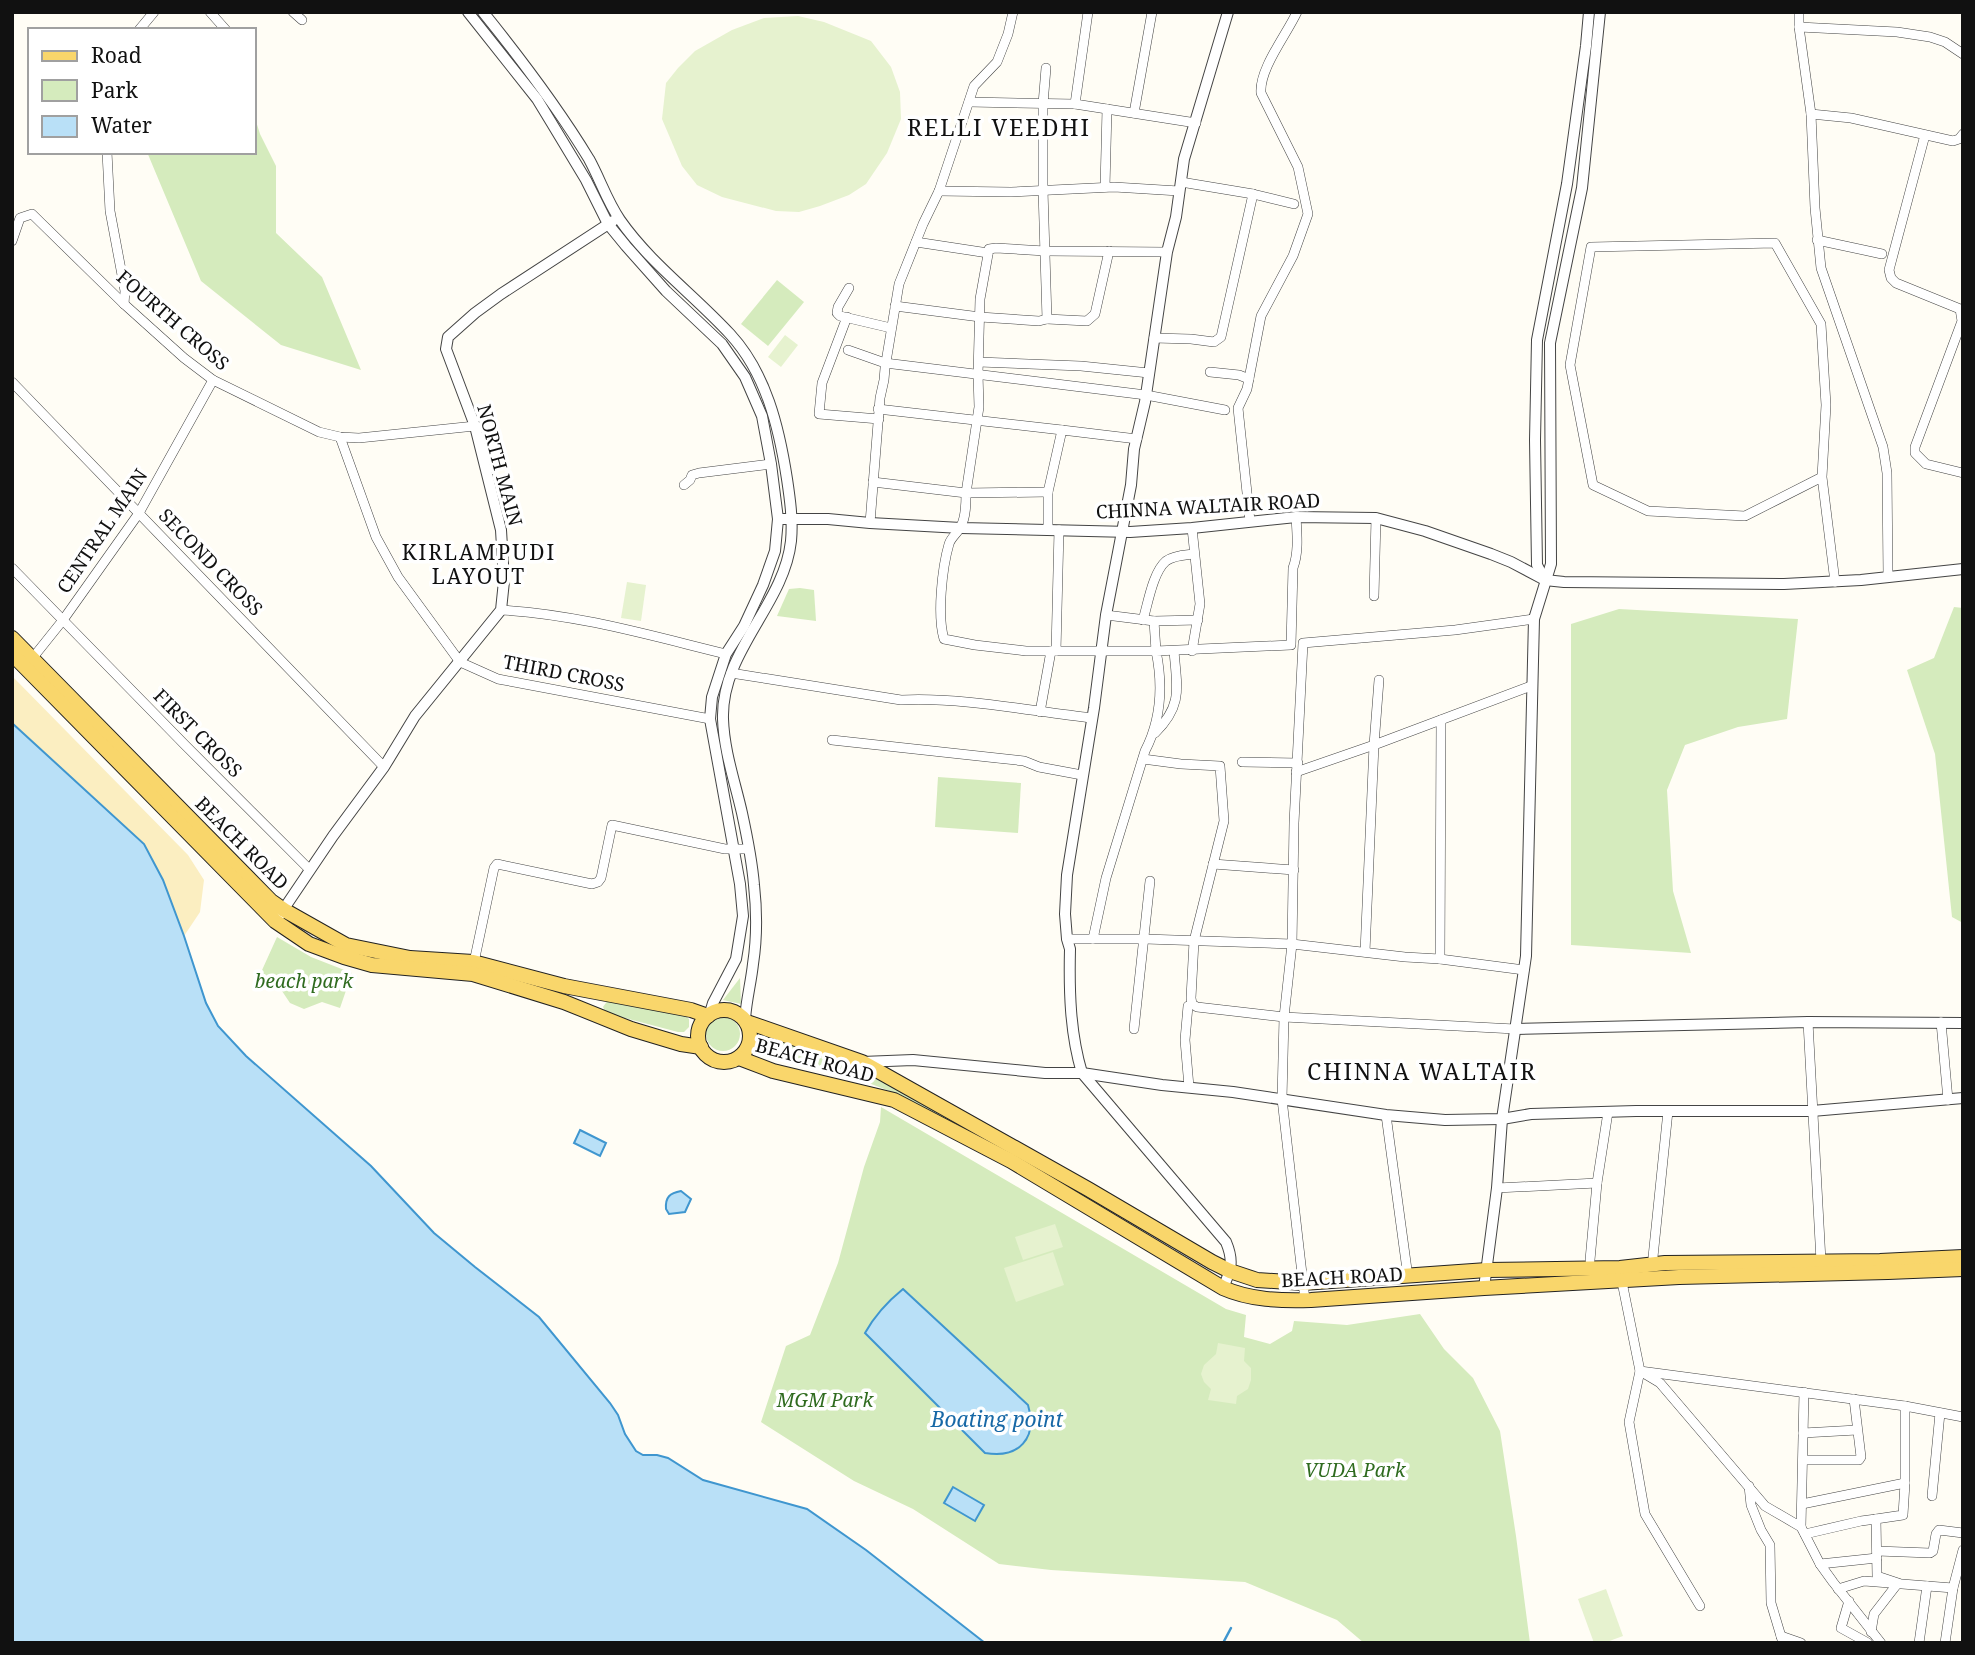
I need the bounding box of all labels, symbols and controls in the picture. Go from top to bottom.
legend [28,28,256,154]
text: Road [91,41,142,69]
text: Park [91,76,138,104]
text: Water [91,111,152,139]
district label: RELLI VEEDHI [907,111,1091,143]
street label: FOURTH CROSS [111,264,235,376]
street label: NORTH MAIN [471,401,529,529]
street label: CENTRAL MAIN [51,464,153,598]
street label: CHINNA WALTAIR ROAD [1095,487,1321,525]
street label: SECOND CROSS [153,503,269,621]
district label: KIRLAMPUDI LAYOUT [402,538,556,590]
street label: THIRD CROSS [501,648,627,698]
street label: FIRST CROSS [148,683,248,783]
street label: BEACH ROAD [190,791,294,895]
park label: beach park [255,968,354,994]
street label: BEACH ROAD [753,1032,877,1088]
district label: CHINNA WALTAIR [1307,1055,1537,1087]
street label: BEACH ROAD [1280,1261,1404,1293]
park label: MGM Park [776,1387,875,1413]
water label: Boating point [930,1405,1064,1433]
park label: VUDA Park [1305,1457,1407,1483]

